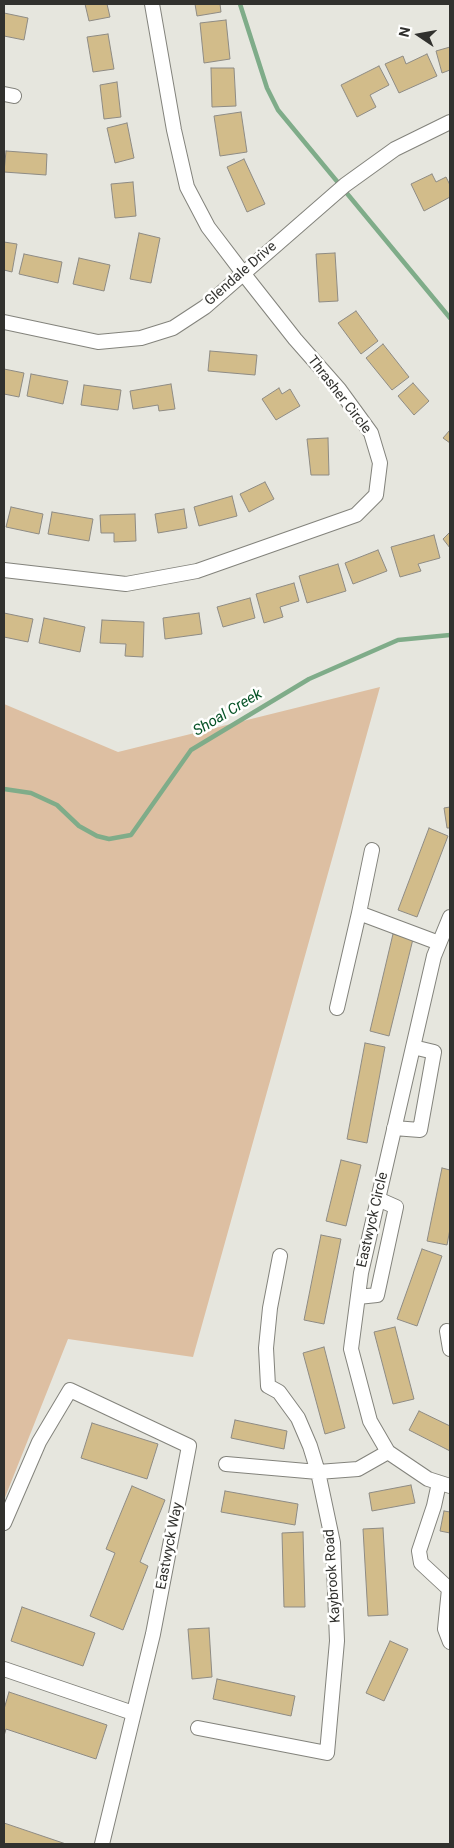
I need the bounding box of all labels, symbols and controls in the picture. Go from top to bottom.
north arrow [394,10,444,60]
text: N [395,25,413,38]
street label: Glendale Drive [202,238,280,310]
street label: Thrasher Circle [303,353,375,437]
water label: Shoal Creek [190,685,266,741]
street label: Eastwyck Circle [354,1171,392,1269]
street label: Eastwyck Way [153,1501,187,1591]
street label: Kaybrook Road [321,1529,345,1623]

